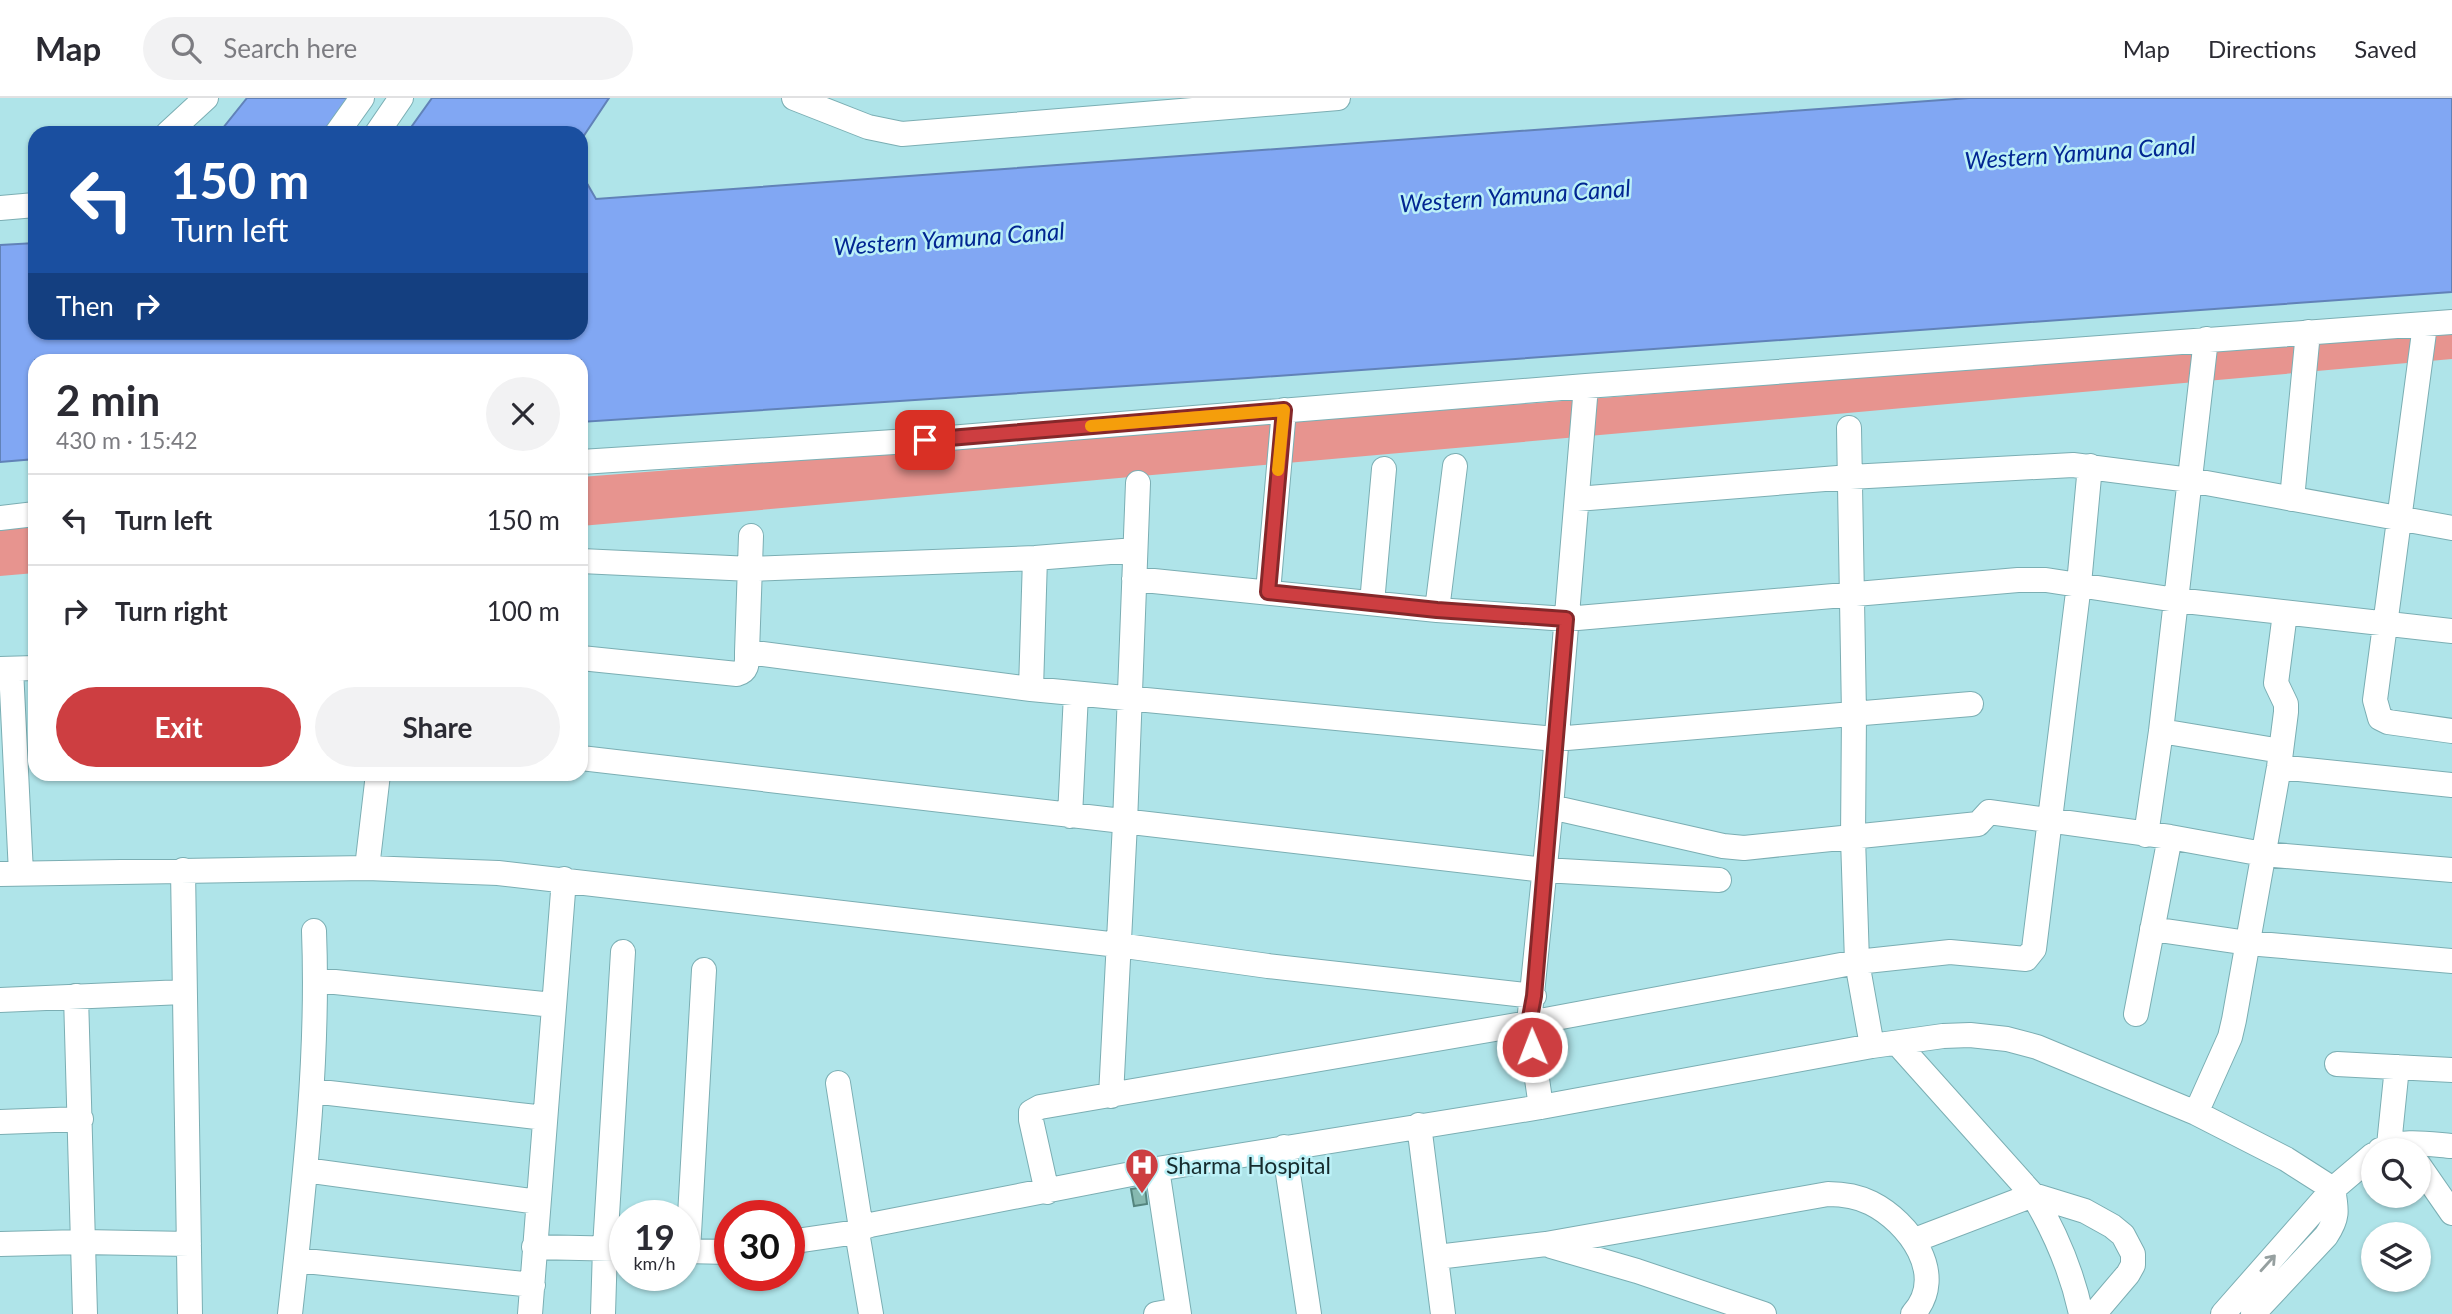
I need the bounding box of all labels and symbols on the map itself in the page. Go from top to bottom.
water label: Western Yamuna Canal [1964,129,2197,175]
water label: Western Yamuna Canal [1399,172,1632,218]
water label: Western Yamuna Canal [833,215,1066,261]
pin [895,410,955,470]
position arrow [1495,1010,1569,1084]
hospital icon: Sharma Hospital [1123,1146,1161,1195]
place label: Sharma Hospital [1166,1151,1331,1179]
speed limit sign: 30 [714,1200,805,1291]
one-way arrow [2260,1254,2276,1272]

